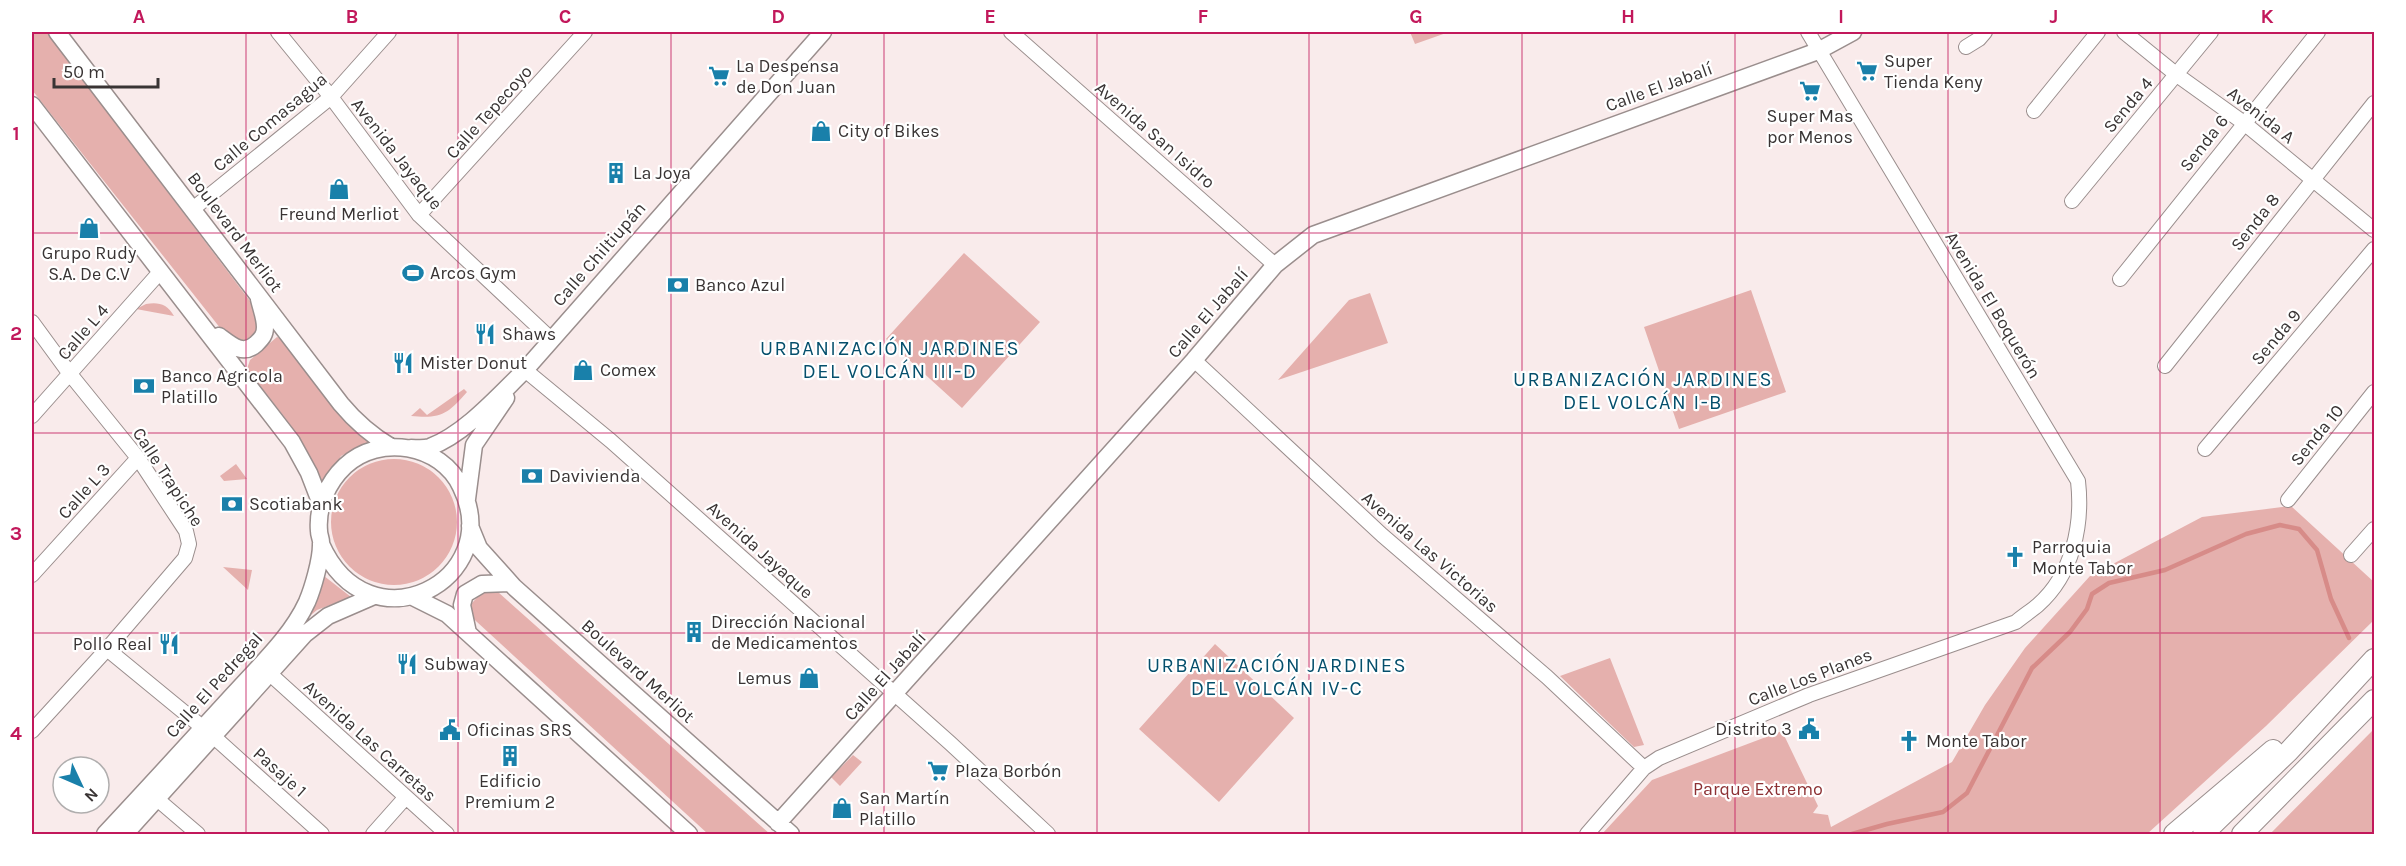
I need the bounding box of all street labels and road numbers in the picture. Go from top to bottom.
street label: Calle El Jabalí [1603,57,1716,117]
street label: Calle Tepecoyo [441,61,537,163]
street label: Calle Comasagua [208,68,332,176]
street label: Senda 4 [2098,73,2158,137]
street label: Avenida San Isidro [1090,77,1220,193]
street label: Avenida A [2223,82,2299,148]
street label: Avenida Jayaque [347,94,447,214]
street label: Senda 6 [2175,110,2233,176]
street label: Boulevard Merliot [183,168,287,297]
street label: Senda 8 [2226,189,2284,255]
street label: Calle Chiltiupán [548,197,650,311]
street label: Avenida El Boquerón [1940,227,2046,383]
street label: Calle El Jabalí [1163,263,1253,363]
street label: Calle L 4 [53,299,113,365]
street label: Senda 9 [2246,305,2306,369]
street label: Senda 10 [2286,400,2348,470]
street label: Calle Trapiche [128,423,208,531]
street label: Calle L 3 [53,458,115,524]
street label: Avenida Las Victorias [1357,487,1503,617]
street label: Avenida Jayaque [702,497,818,603]
street label: Boulevard Merliot [577,614,699,728]
street label: Calle El Jabalí [839,627,931,725]
street label: Calle El Pedregal [161,628,267,742]
street label: Calle Los Planes [1745,643,1875,711]
street label: Avenida Las Carretas [299,676,441,806]
street label: Pasaje 1 [249,742,311,802]

